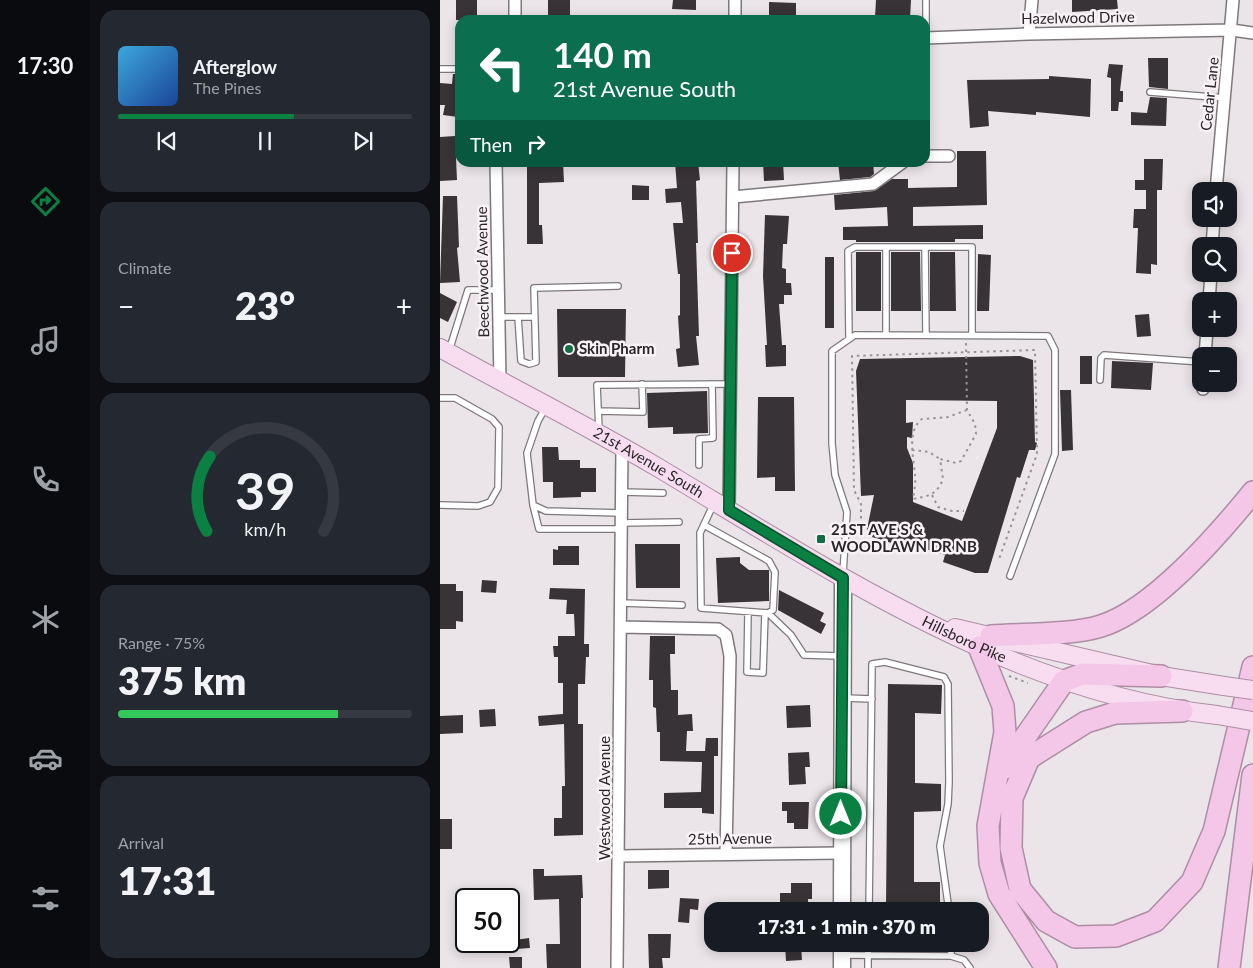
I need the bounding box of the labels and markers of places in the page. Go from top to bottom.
pin [711,232,753,274]
place label: Skin Pharm [579,339,655,357]
marker: Skin Pharm [563,343,575,355]
place label: 21ST AVE S & WOODLAWN DR NB [831,520,977,555]
marker: 21ST AVE S & WOODLAWN DR NB [815,533,827,545]

